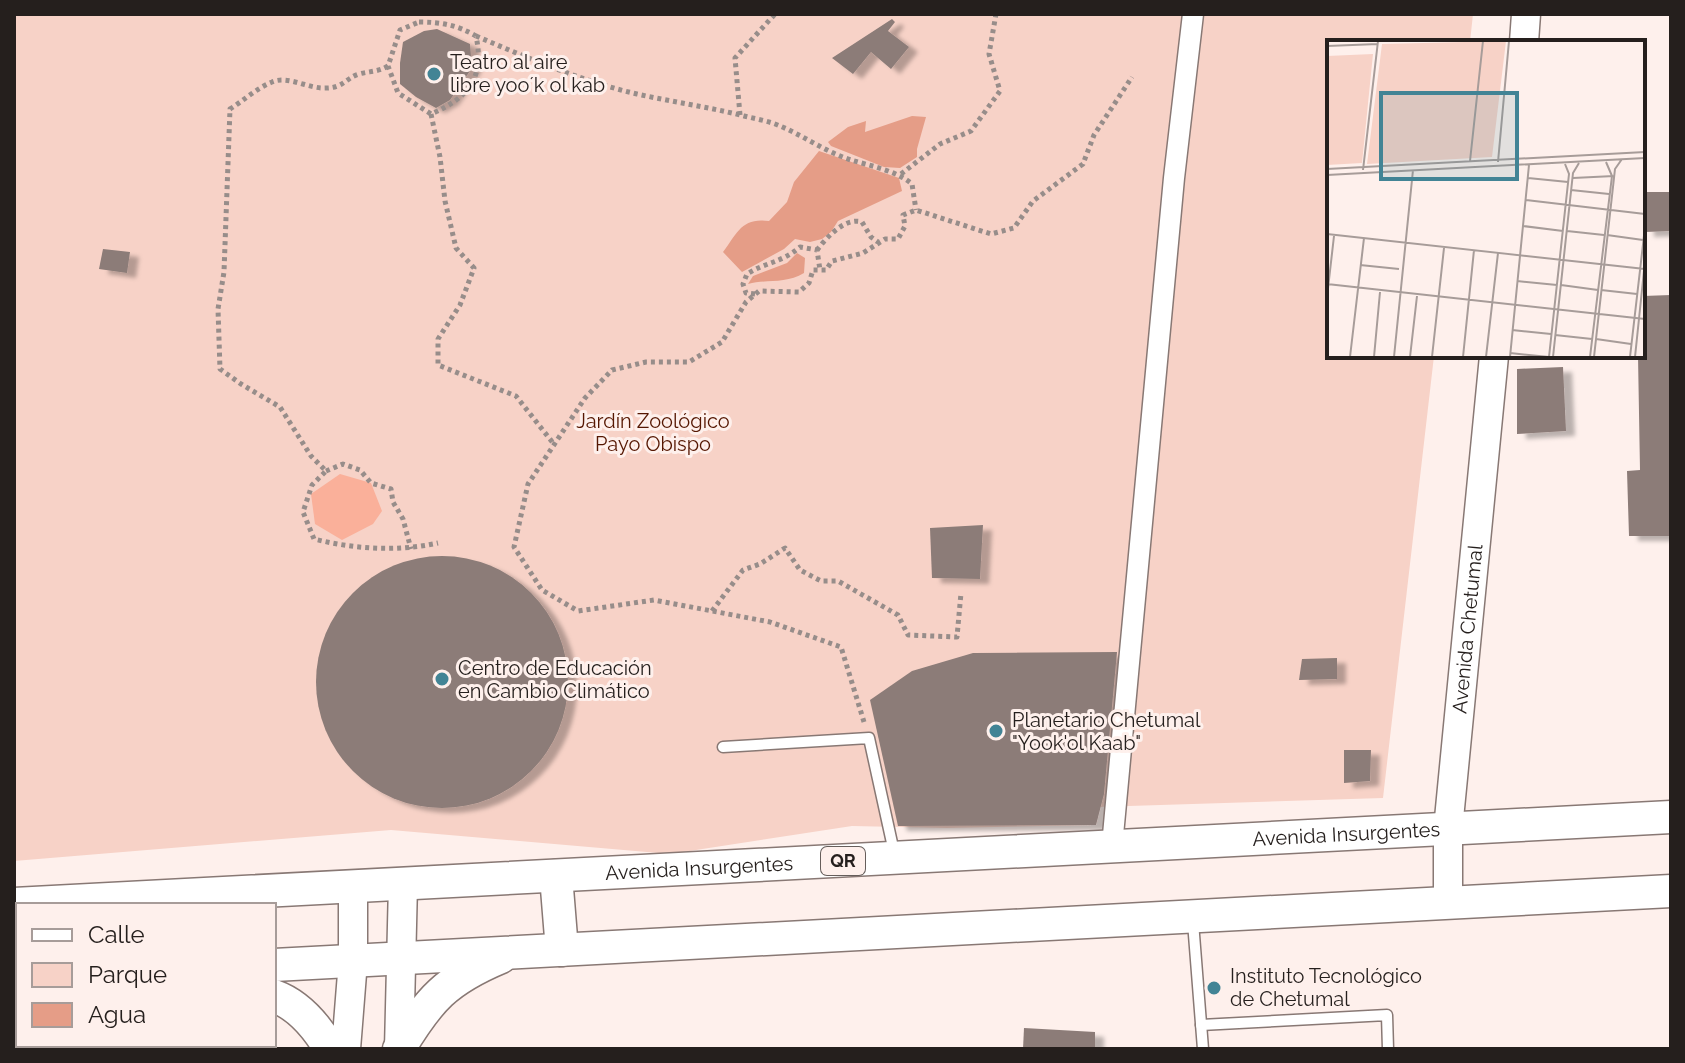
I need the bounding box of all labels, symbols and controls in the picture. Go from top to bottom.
inset map [1327,40,1645,358]
place label: Teatro al aire libre yoo´k ol kab [450,50,605,97]
marker: Teatro al aire libre yoo´k ol kab [425,65,443,83]
park label: Jardín Zoológico Payo Obispo [576,409,730,456]
street label: Avenida Chetumal [1447,543,1488,715]
place label: Centro de Educación en Cambio Climático [458,656,652,703]
marker: Centro de Educación en Cambio Climático [433,670,451,688]
place label: Planetario Chetumal "Yook'ol Kaab" [1012,708,1201,755]
marker: Planetario Chetumal "Yook'ol Kaab" [987,722,1005,740]
street label: Avenida Insurgentes [1252,817,1441,851]
road number: QR [821,847,865,875]
street label: Avenida Insurgentes [605,851,794,885]
legend [16,903,276,1047]
text: Calle [88,920,145,949]
text: Parque [88,960,167,989]
place label: Instituto Tecnológico de Chetumal [1230,964,1422,1011]
marker: Instituto Tecnológico de Chetumal [1205,979,1223,997]
text: Agua [88,1000,146,1029]

